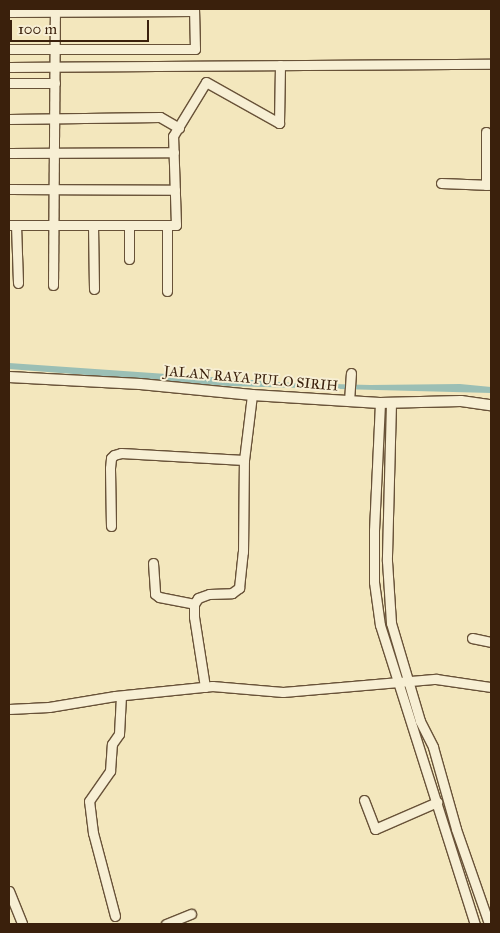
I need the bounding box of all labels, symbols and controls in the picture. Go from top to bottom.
scale bar [12,10,151,42]
text: 100 m [18,20,57,38]
street label: JALAN RAYA PULO SIRIH [163,363,339,395]

